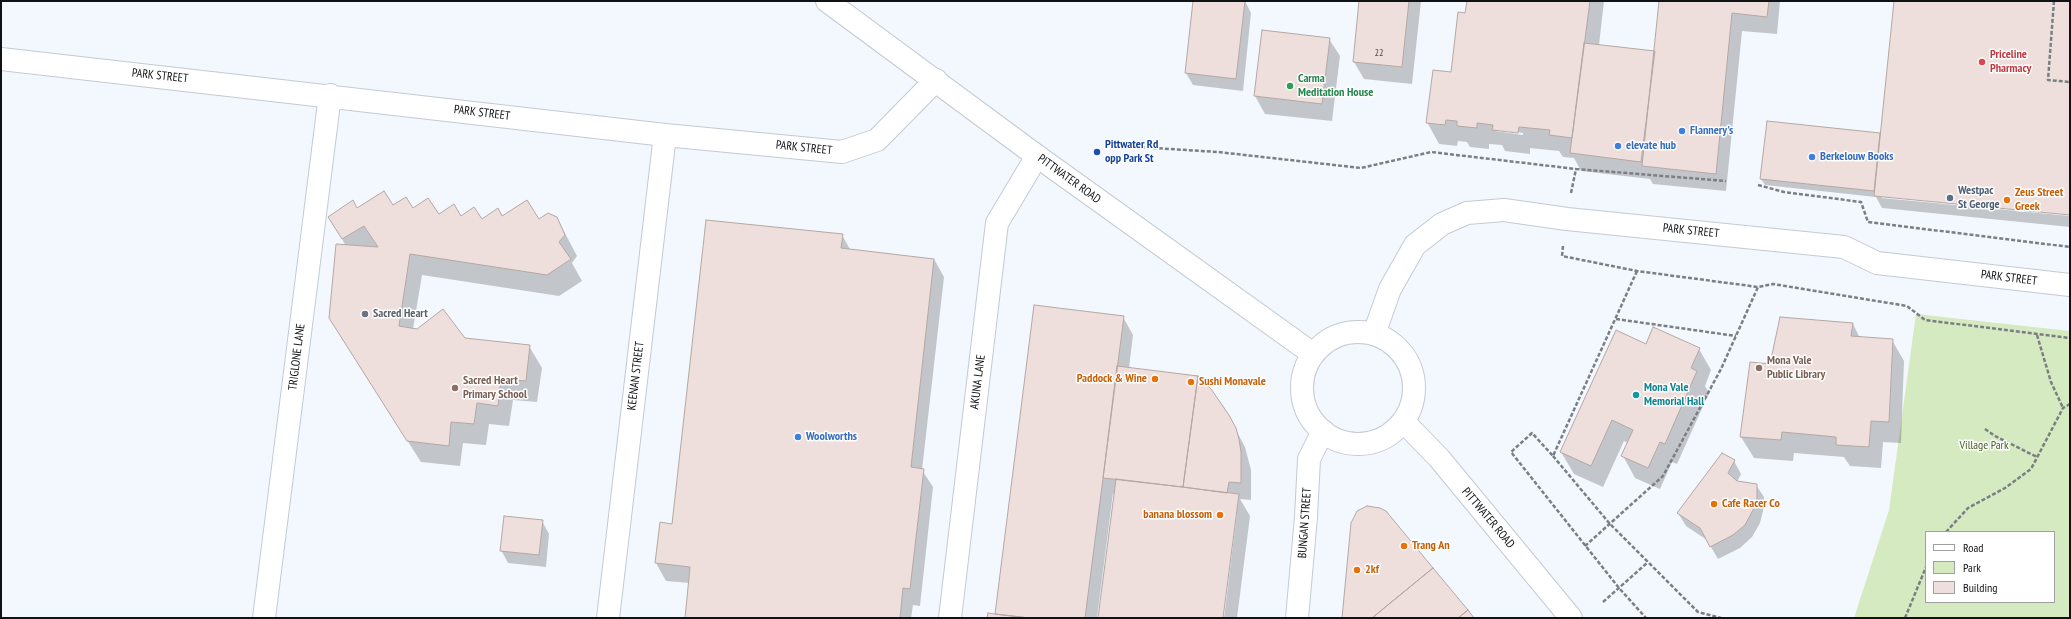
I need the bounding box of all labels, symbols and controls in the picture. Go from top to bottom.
house number: 22 [1375,47,1383,59]
place label: Priceline Pharmacy [1990,48,2031,76]
marker: Priceline Pharmacy [1977,57,1987,67]
street label: PARK STREET [131,66,189,86]
place label: Carma Meditation House [1298,72,1373,100]
marker: Carma Meditation House [1285,81,1295,91]
street label: PARK STREET [453,102,511,124]
place label: Flannery's [1690,124,1733,138]
marker: Flannery's [1677,126,1687,136]
street label: PARK STREET [775,138,833,158]
place label: Pittwater Rd opp Park St [1105,138,1158,166]
place label: elevate hub [1626,139,1676,153]
marker: elevate hub [1613,141,1623,151]
marker: Pittwater Rd opp Park St [1092,147,1102,157]
place label: Berkelouw Books [1820,150,1893,164]
street label: PITTWATER ROAD [1035,151,1103,207]
marker: Berkelouw Books [1807,152,1817,162]
place label: Westpac St George [1958,184,2000,212]
place label: Zeus Street Greek [2015,186,2063,214]
marker: Westpac St George [1945,193,1955,203]
marker: Zeus Street Greek [2002,195,2012,205]
street label: PARK STREET [1662,221,1720,241]
street label: PARK STREET [1980,267,2038,289]
place label: Sacred Heart [373,307,428,321]
marker: Sacred Heart [360,309,370,319]
street label: TRIGLONE LANE [286,323,308,391]
street label: KEENAN STREET [625,341,647,411]
street label: AKUNA LANE [968,354,988,410]
place label: Mona Vale Public Library [1767,354,1825,382]
marker: Mona Vale Public Library [1754,363,1764,373]
place label: Paddock & Wine [1077,372,1147,386]
place label: Sacred Heart Primary School [463,374,527,402]
marker: Paddock & Wine [1150,374,1160,384]
place label: Sushi Monavale [1199,375,1266,389]
marker: Sushi Monavale [1186,377,1196,387]
place label: Mona Vale Memorial Hall [1644,381,1704,409]
marker: Sacred Heart Primary School [450,383,460,393]
marker: Mona Vale Memorial Hall [1631,390,1641,400]
place label: Woolworths [806,430,857,444]
marker: Woolworths [793,432,803,442]
park label: Village Park [1959,439,2009,453]
street label: PITTWATER ROAD [1459,485,1517,551]
street label: BUNGAN STREET [1295,487,1315,559]
place label: Cafe Racer Co [1722,497,1780,511]
marker: Cafe Racer Co [1709,499,1719,509]
place label: banana blossom [1143,508,1212,522]
marker: banana blossom [1215,510,1225,520]
legend [1925,531,2055,603]
place label: Trang An [1412,539,1450,553]
text: Road [1963,540,1983,555]
marker: Trang An [1399,541,1409,551]
text: Park [1963,560,1981,575]
place label: 2kf [1365,563,1379,577]
marker: 2kf [1352,565,1362,575]
text: Building [1963,580,1998,595]

